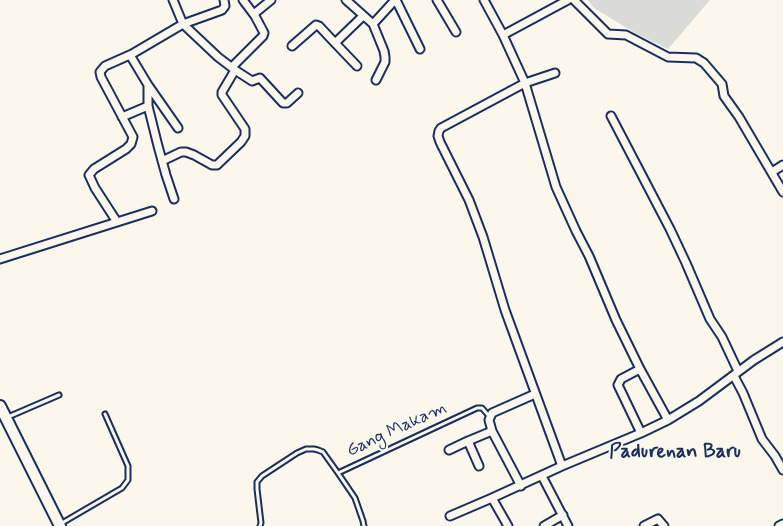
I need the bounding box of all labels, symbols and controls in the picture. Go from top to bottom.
street label: Gang Makam [344,397,450,463]
district label: Padurenan Baru [609,441,741,465]

